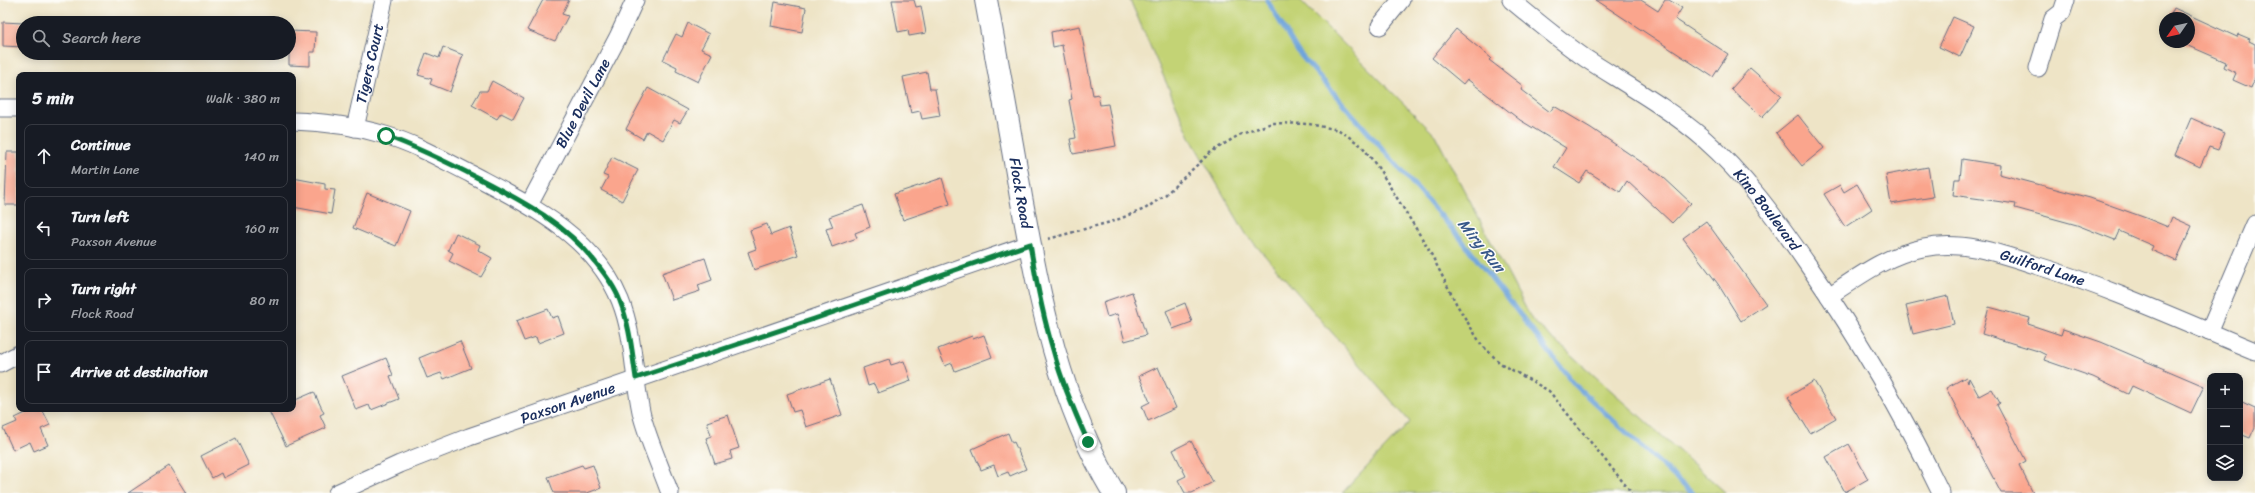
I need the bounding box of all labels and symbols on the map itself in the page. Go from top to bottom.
north arrow [2159,12,2195,48]
street label: Tigers Court [348,21,391,106]
street label: Blue Devil Lane [548,54,617,153]
route start [377,127,395,145]
street label: Flock Road [1001,155,1040,232]
street label: Kino Boulevard [1727,162,1808,257]
water label: Miry Run [1450,212,1514,281]
street label: Guilford Lane [1997,242,2089,294]
street label: Paxson Avenue [517,375,619,431]
route end [1079,433,1097,451]

